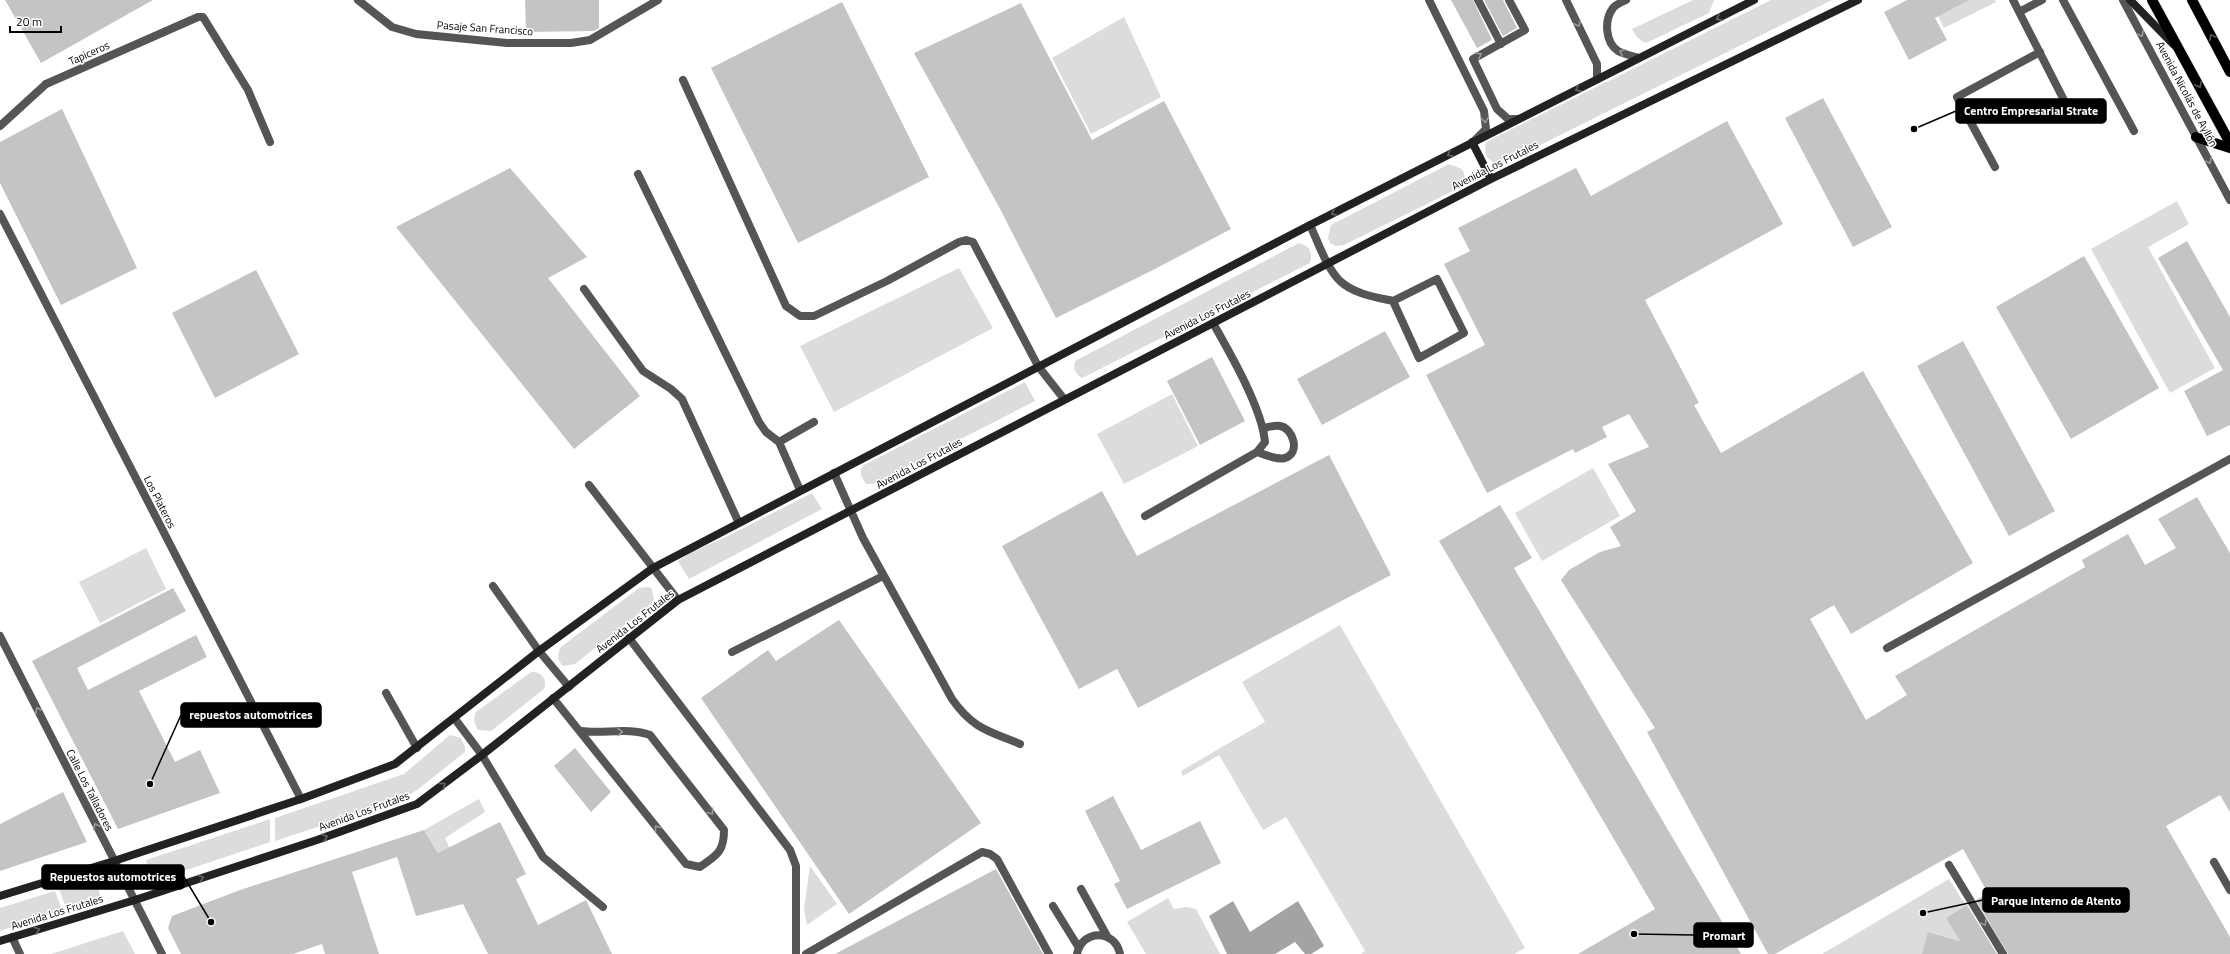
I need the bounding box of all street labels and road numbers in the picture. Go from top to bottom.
street label: Pasaje San Francisco [436,17,534,39]
street label: Tapiceros [66,37,112,69]
street label: Avenida Nicolás de Ayllón [2152,38,2222,150]
street label: Avenida Los Frutales [1449,136,1541,194]
street label: Avenida Los Frutales [1161,285,1253,343]
street label: Avenida Los Frutales [873,434,965,492]
street label: Los Plateros [140,473,180,531]
street label: Avenida Los Frutales [592,585,678,657]
street label: Calle Los Talladores [62,746,118,834]
street label: Avenida Los Frutales [316,787,412,835]
street label: Avenida Los Frutales [9,890,105,934]

